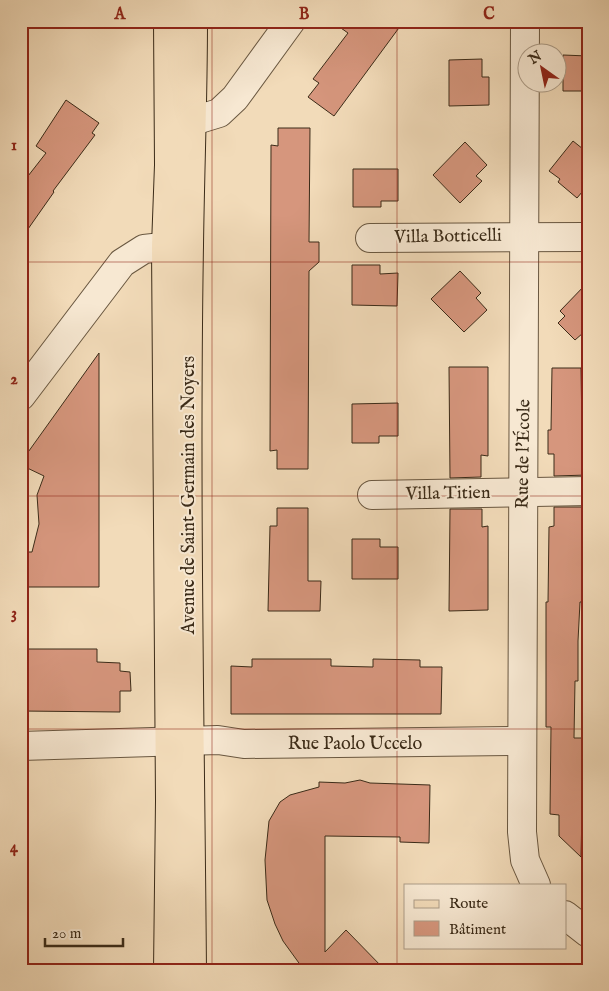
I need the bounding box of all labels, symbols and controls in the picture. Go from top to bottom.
text: A [114,5,127,25]
text: B [299,5,310,25]
text: C [483,5,495,25]
north arrow [516,42,566,92]
text: N [525,47,545,69]
text: 1 [11,136,17,156]
street label: Villa Botticelli [393,225,502,249]
street label: Avenue de Saint-Germain des Noyers [178,356,201,635]
text: 2 [10,370,18,390]
street label: Rue de l'École [510,399,536,509]
street label: Villa Titien [404,482,491,506]
text: 3 [11,604,17,624]
street label: Rue Paolo Uccelo [288,733,422,756]
text: 4 [10,838,19,858]
legend [404,884,566,948]
text: Route [449,894,488,913]
scale bar [45,916,122,948]
text: Bâtiment [449,920,506,939]
text: 20 m [52,924,82,943]

